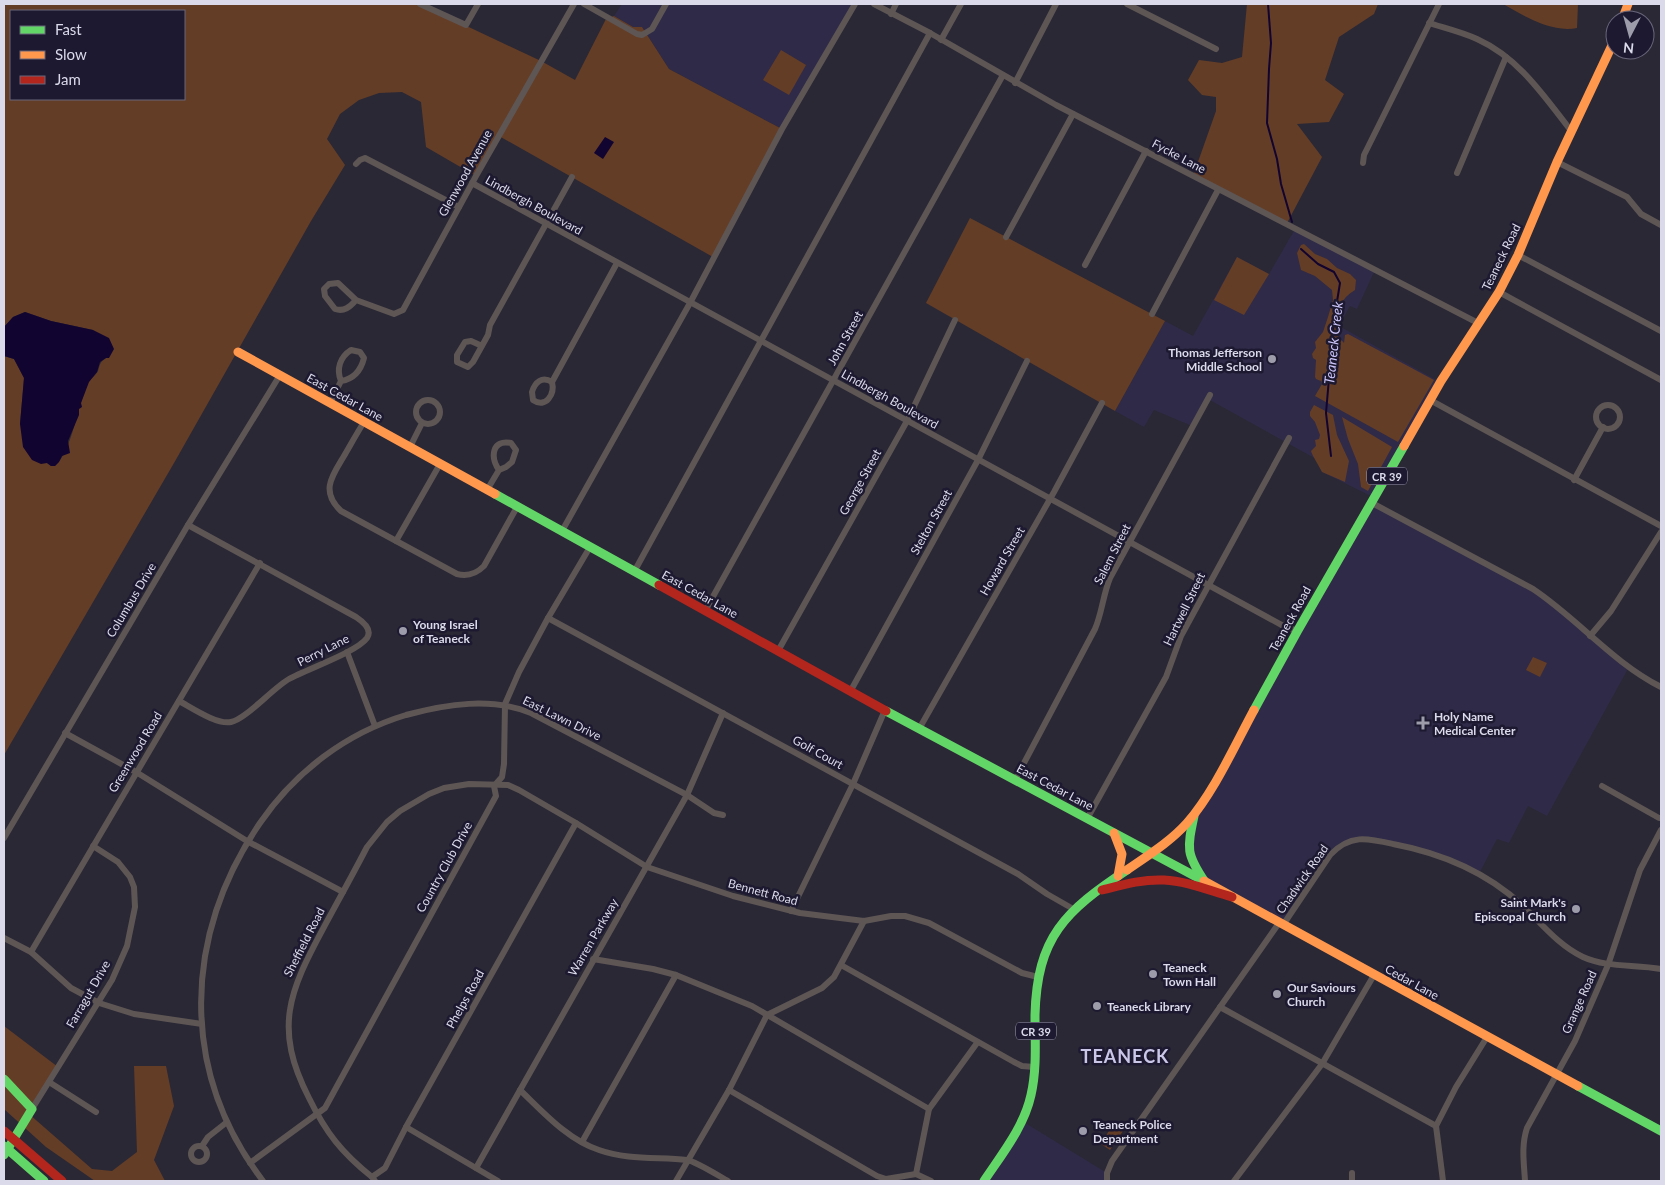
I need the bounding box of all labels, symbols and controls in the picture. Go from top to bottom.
legend [10,10,185,100]
north arrow [1605,10,1655,60]
text: Fast [55,20,82,38]
text: N [1622,39,1635,57]
text: Slow [55,45,87,63]
text: Jam [55,70,81,88]
street label: Glenwood Avenue [435,127,495,219]
street label: Fycke Lane [1150,136,1208,176]
street label: Lindbergh Boulevard [483,172,585,238]
street label: Teaneck Road [1478,221,1524,293]
water label: Teaneck Creek [1320,300,1346,385]
street label: John Street [824,308,866,368]
place label: Thomas Jefferson Middle School [1168,345,1262,374]
marker: Thomas Jefferson Middle School [1266,353,1278,365]
street label: Lindbergh Boulevard [839,366,941,432]
street label: East Cedar Lane [304,370,386,424]
street label: George Street [836,446,885,518]
road number: CR 39 [1367,468,1407,484]
street label: Stelton Street [907,486,955,557]
street label: Salem Street [1090,521,1134,587]
street label: Howard Street [976,524,1028,598]
street label: Columbus Drive [103,560,159,640]
street label: East Cedar Lane [659,567,741,621]
street label: Hartwell Street [1160,569,1208,648]
street label: Teaneck Road [1266,584,1314,654]
place label: Young Israel of Teaneck [412,617,478,646]
marker: Young Israel of Teaneck [397,625,409,637]
street label: Perry Lane [295,631,351,669]
street label: East Lawn Drive [520,693,604,743]
street label: Greenwood Road [105,709,165,795]
place label: Holy Name Medical Center [1434,709,1516,738]
marker: Holy Name Medical Center [1416,716,1430,730]
street label: Golf Court [790,732,846,772]
street label: East Cedar Lane [1014,761,1096,813]
street label: Country Club Drive [413,819,475,915]
street label: Chadwick Road [1273,841,1331,917]
street label: Bennett Road [726,875,800,909]
street label: Warren Parkway [565,895,622,978]
place label: Saint Mark's Episcopal Church [1474,895,1566,924]
marker: Saint Mark's Episcopal Church [1570,903,1582,915]
street label: Sheffield Road [280,905,328,979]
street label: Farragut Drive [63,958,113,1030]
place label: Teaneck Town Hall [1163,960,1216,989]
street label: Cedar Lane [1382,961,1442,1003]
street label: Phelps Road [443,967,487,1031]
marker: Teaneck Town Hall [1147,968,1159,980]
street label: Grange Road [1558,968,1600,1036]
place label: Our Saviours Church [1287,980,1356,1009]
marker: Our Saviours Church [1271,988,1283,1000]
place label: Teaneck Library [1107,999,1192,1014]
marker: Teaneck Library [1091,1000,1103,1012]
road number: CR 39 [1016,1022,1056,1040]
district label: TEANECK [1081,1045,1169,1067]
place label: Teaneck Police Department [1093,1117,1172,1146]
marker: Teaneck Police Department [1077,1125,1089,1137]

